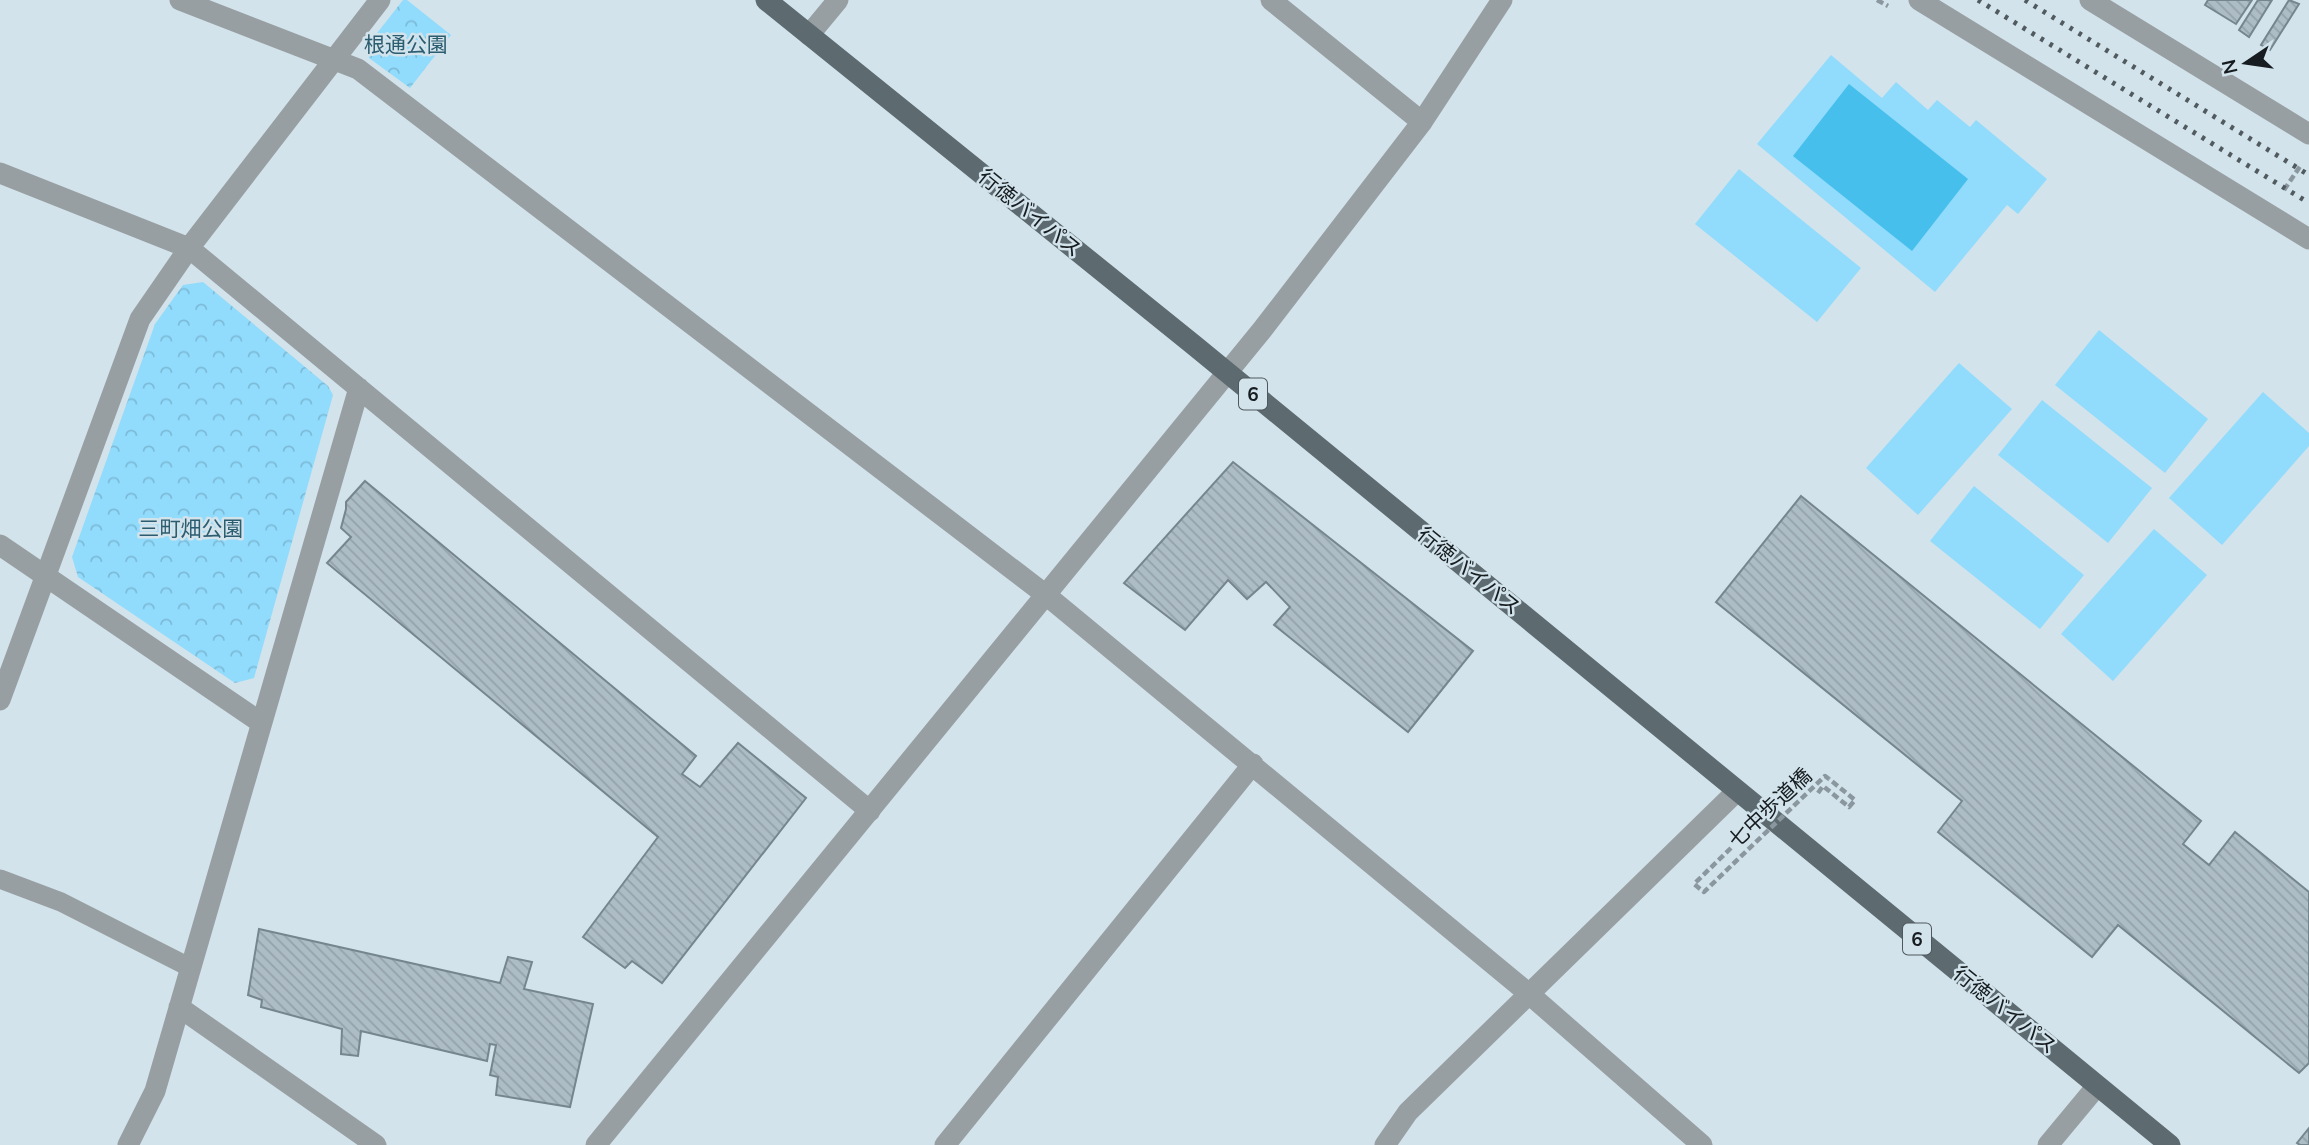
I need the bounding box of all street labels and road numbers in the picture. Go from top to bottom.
street label: 行徳バイパス [972,163,1088,263]
road number: 6 [1239,378,1267,410]
street label: 行徳バイパス [1411,521,1527,621]
street label: 七中歩道橋 [1722,762,1818,854]
road number: 6 [1903,923,1931,954]
street label: 行徳バイパス [1947,960,2063,1060]

